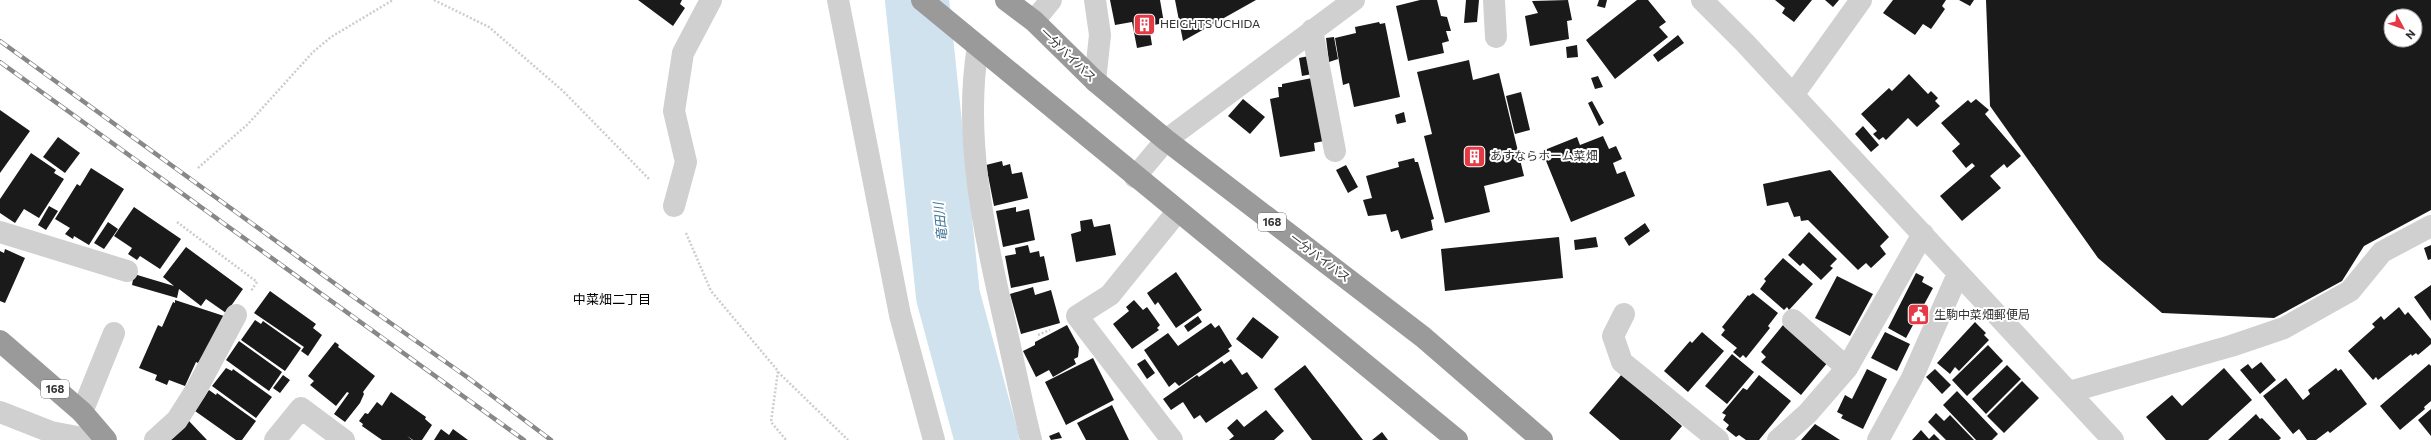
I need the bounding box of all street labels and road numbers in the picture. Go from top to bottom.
street label: 一分バイパス [1038,24,1099,84]
road number: 168 [1258,213,1286,231]
street label: 一分バイパス [1288,230,1353,284]
road number: 168 [41,380,69,398]

